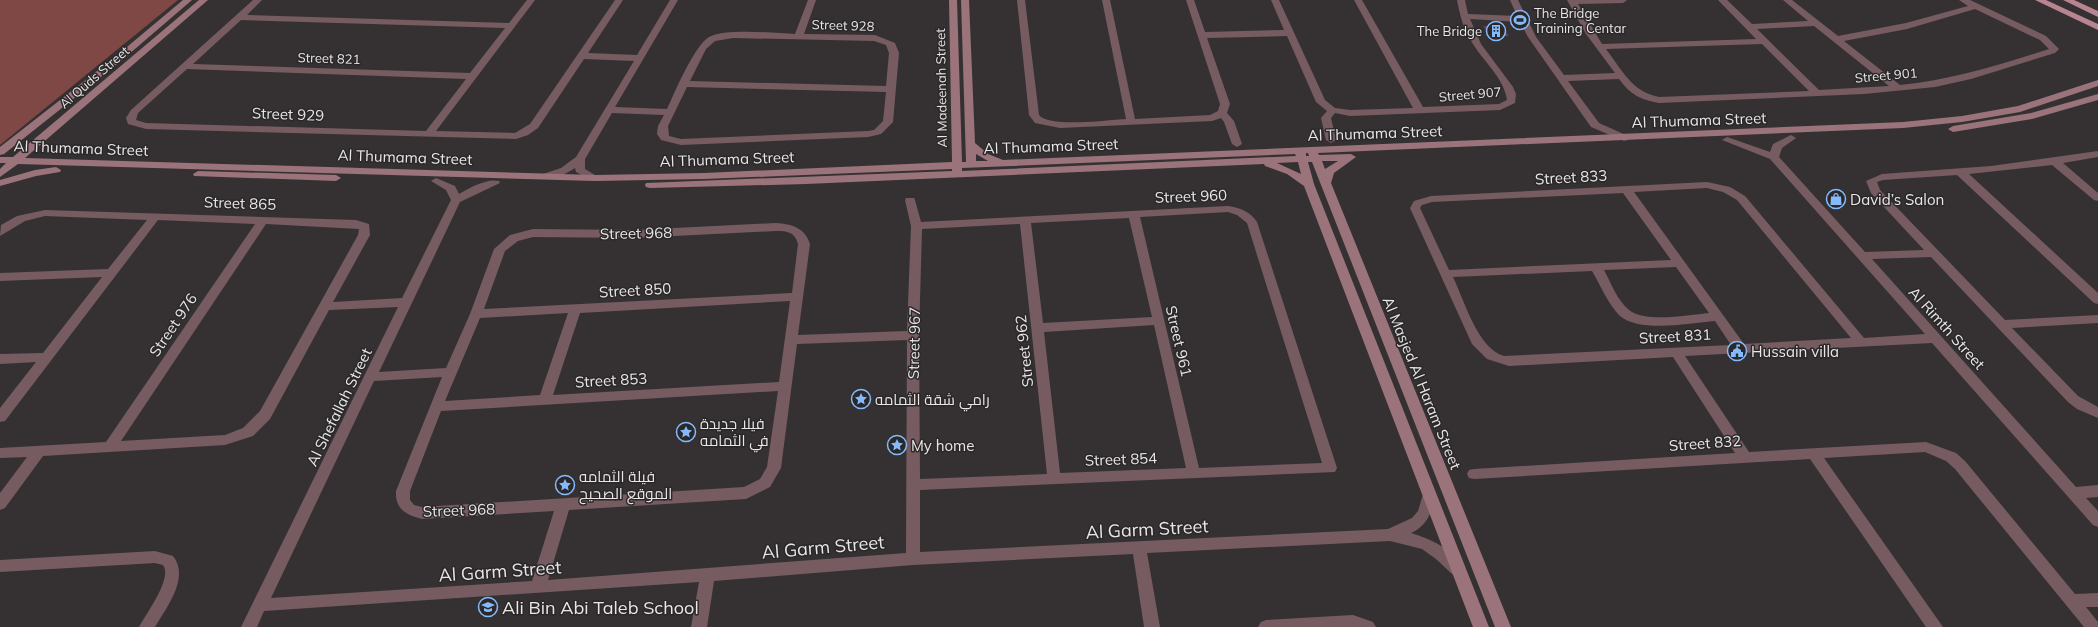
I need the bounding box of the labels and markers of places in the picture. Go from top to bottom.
place label: The Bridge Training Centar [1534,5,1626,36]
sports icon: The Bridge Training Centar [1509,9,1531,31]
building icon: The Bridge [1485,20,1507,42]
place label: The Bridge [1417,23,1482,39]
shop icon: David’s Salon [1825,188,1847,210]
place label: David’s Salon [1850,190,1944,209]
public building icon: Hussain villa [1726,340,1748,362]
place label: Hussain villa [1751,342,1839,361]
place icon: رامي شقة الثمامه [850,388,872,410]
place label: رامي شقة الثمامه [875,390,990,412]
place label: فيلا جديدة في الثمامه [700,414,769,453]
place icon: فيلا جديدة في الثمامه [675,421,697,443]
place icon: My home [886,434,908,456]
place label: My home [911,436,974,455]
place label: فيلة الثمامه الموقع الصحيح [579,467,672,505]
place icon: فيلة الثمامه الموقع الصحيح [554,474,576,496]
school or university icon: Ali Bin Abi Taleb School [477,596,499,618]
place label: Ali Bin Abi Taleb School [502,596,699,619]

